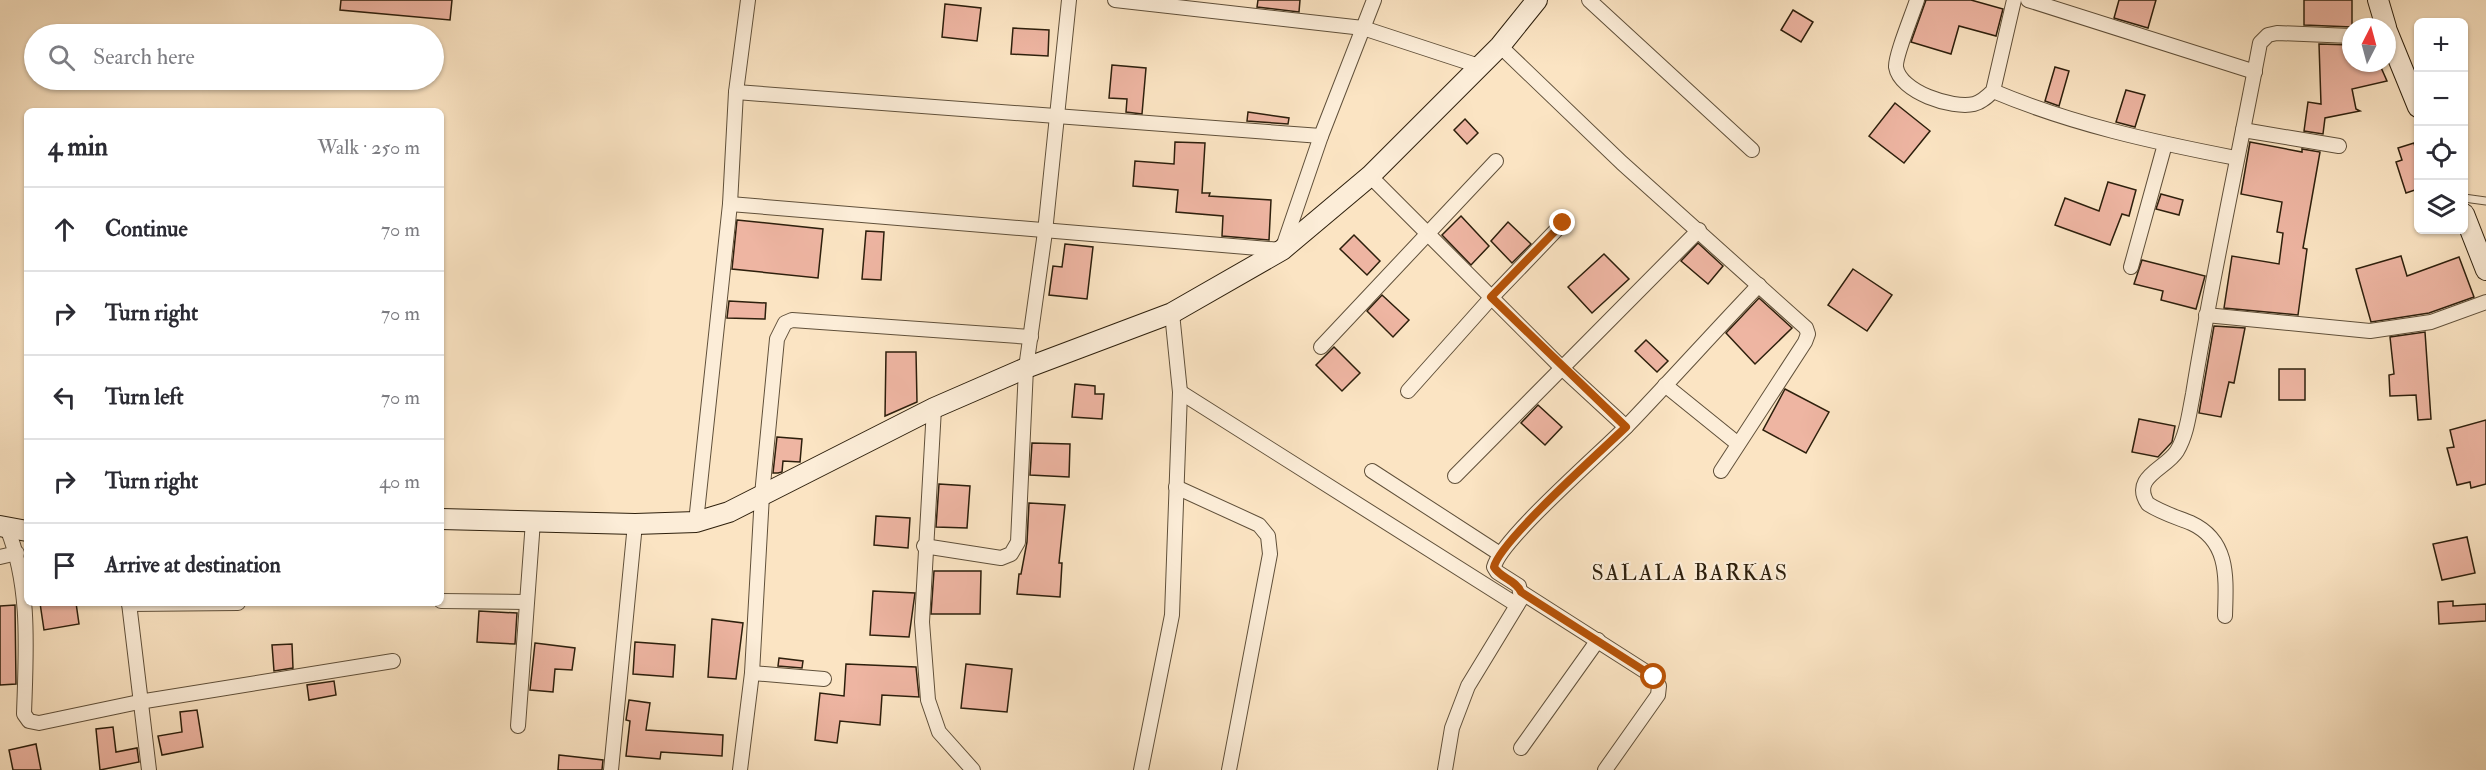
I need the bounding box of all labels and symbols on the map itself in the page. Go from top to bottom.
north arrow [2342,18,2396,72]
route end [1549,209,1575,235]
district label: SALALA BARKAS [1592,559,1788,587]
route start [1640,663,1666,689]

